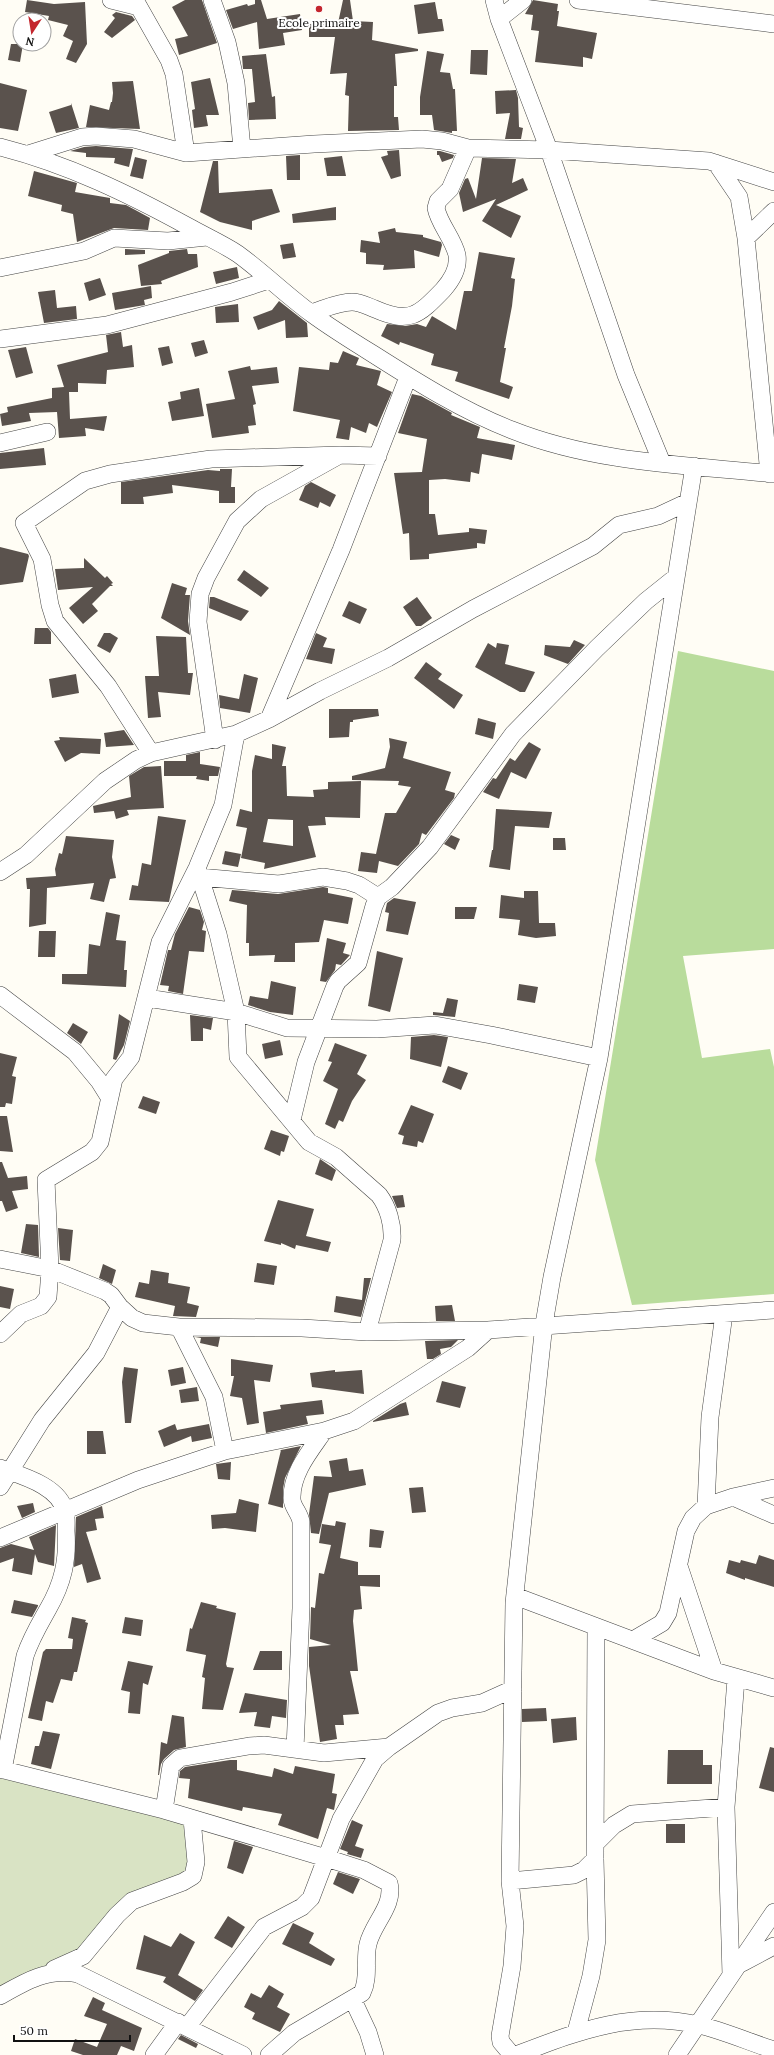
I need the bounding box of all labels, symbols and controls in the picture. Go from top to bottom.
marker: Ecole primaire [314,4,324,14]
north arrow [12,12,52,52]
place label: Ecole primaire [278,15,360,30]
text: N [24,34,36,50]
scale bar [14,2017,130,2043]
text: 50 m [20,2023,48,2038]

